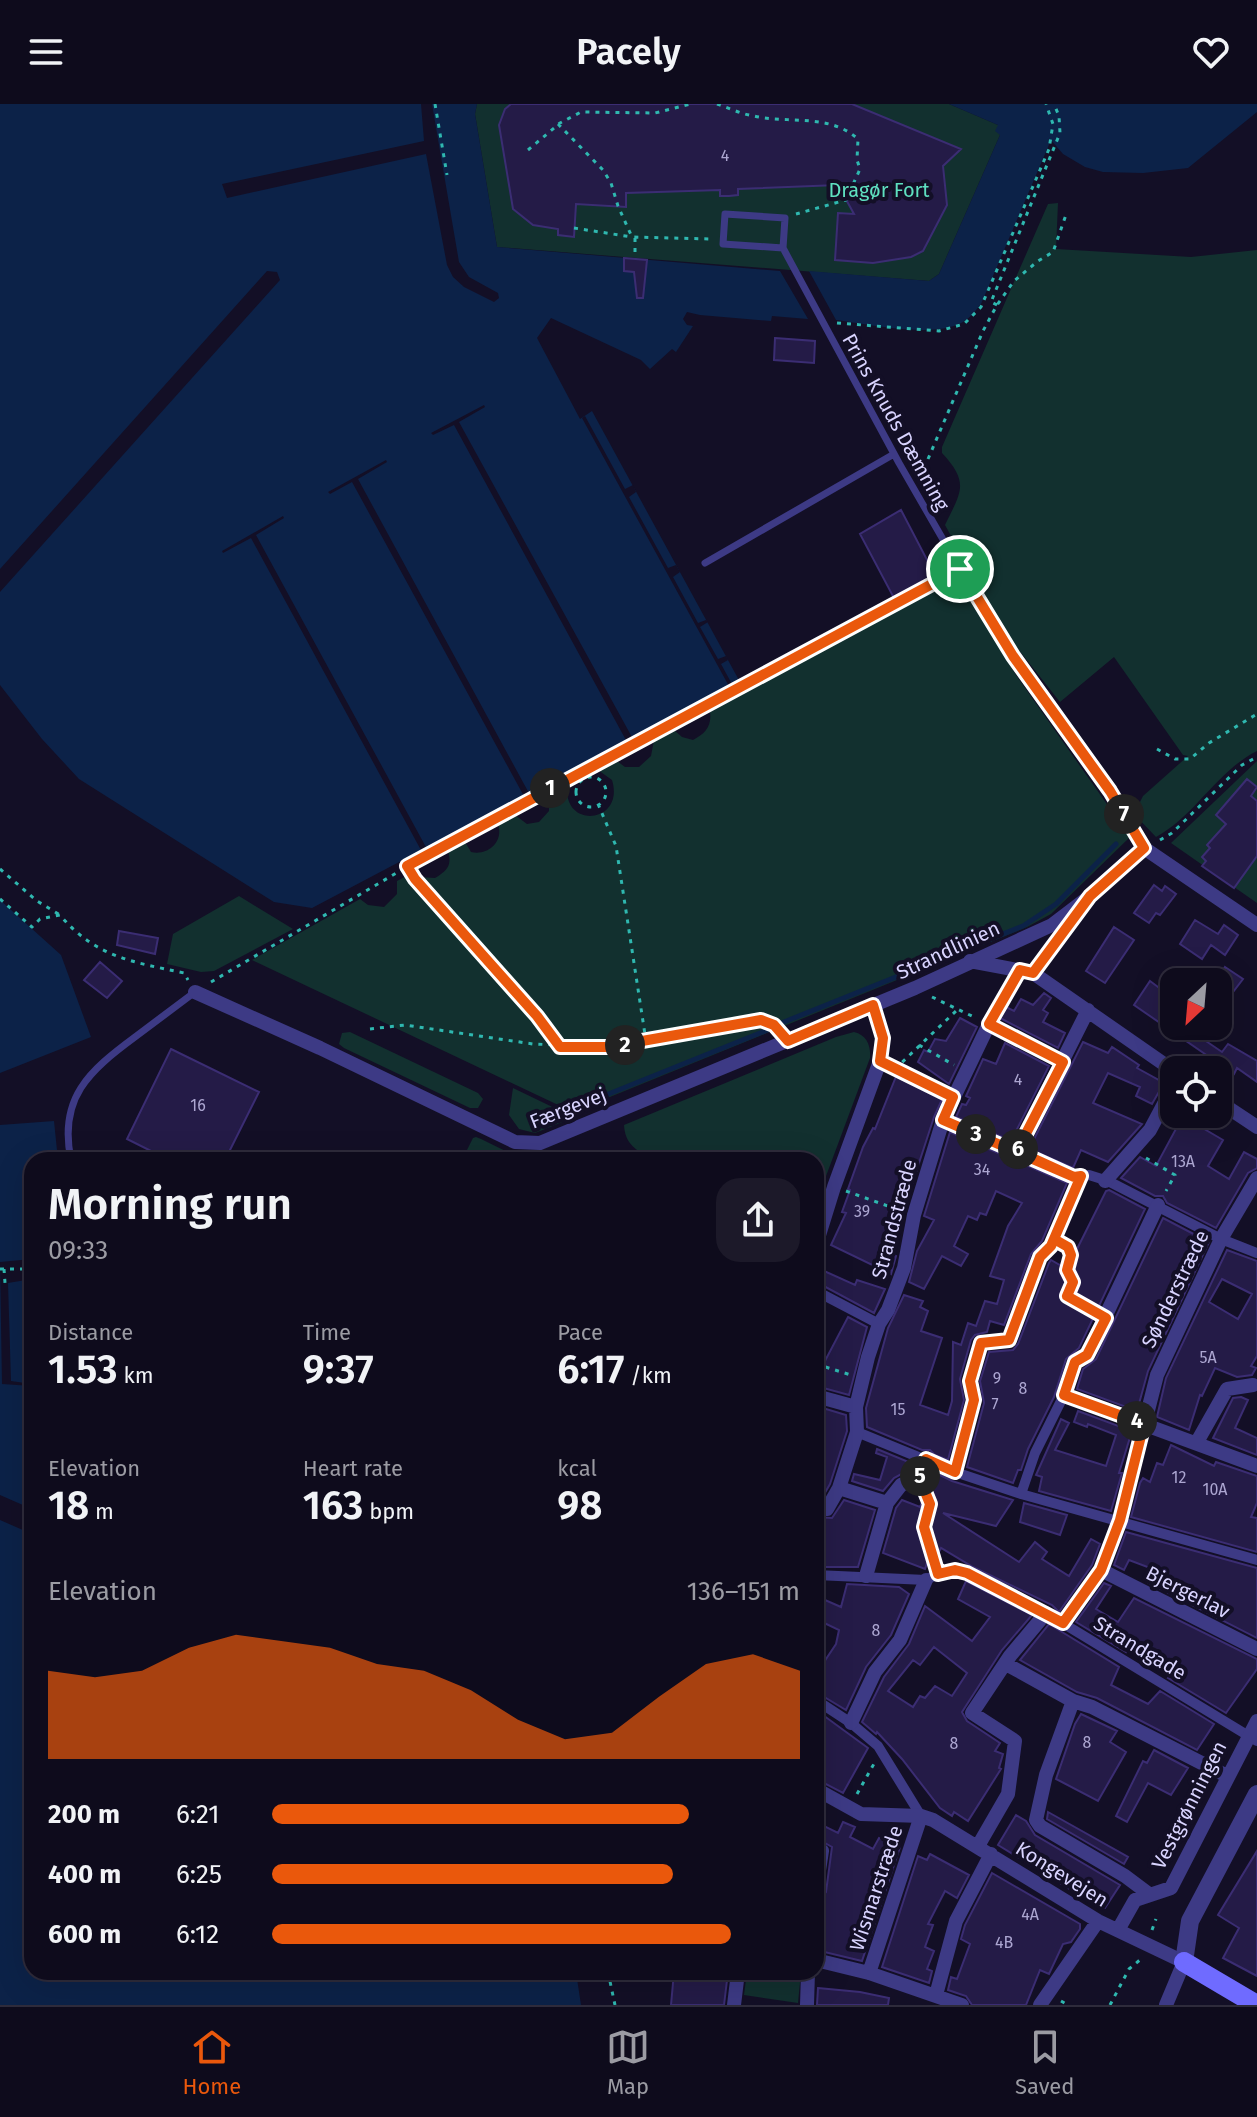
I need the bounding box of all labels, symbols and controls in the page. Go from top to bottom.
icon: menu [24,30,68,74]
text: Pacely [576,30,681,74]
icon: heart [1189,30,1233,74]
house number: 4 [721,146,730,165]
park label: Dragør Fort [828,178,930,202]
street label: Prins Knuds Dæmning [837,329,955,515]
pin [926,535,994,603]
icon: arrive [938,547,982,591]
pin: 1 [530,768,570,808]
text: 1 [545,774,555,801]
pin: 7 [1104,794,1144,834]
text: 7 [1119,800,1129,827]
street label: Strandlinien [893,916,1003,984]
north arrow [1160,968,1232,1040]
map controls [1160,968,1232,1128]
pin: 2 [605,1025,645,1065]
text: 2 [619,1031,631,1058]
button: locate [1160,1056,1232,1128]
house number: 4 [1014,1070,1023,1089]
street label: Færgevej [526,1082,610,1134]
house number: 16 [190,1096,206,1115]
pin: 3 [956,1114,996,1154]
text: 3 [970,1120,982,1147]
pin: 6 [998,1129,1038,1169]
text: 6 [1012,1135,1024,1162]
house number: 13A [1171,1152,1196,1171]
street label: Strandstræde [866,1156,922,1282]
house number: 34 [974,1160,991,1179]
text: Morning run [48,1178,292,1231]
button: share [716,1178,800,1262]
house number: 39 [854,1202,870,1221]
street label: Sønderstræde [1136,1226,1214,1352]
text: 09:33 [48,1235,108,1266]
text: Distance [48,1319,133,1346]
text: Time [303,1319,351,1346]
text: Pace [557,1319,603,1346]
text: 1.53 [48,1346,118,1394]
text: 9:37 [303,1346,374,1394]
text: 6:17 [557,1346,625,1394]
house number: 5A [1199,1348,1217,1367]
text: km [118,1362,154,1389]
text: /km [625,1362,672,1389]
house number: 9 [993,1369,1001,1388]
house number: 8 [1019,1379,1028,1398]
house number: 7 [991,1395,999,1414]
house number: 15 [891,1400,905,1419]
pin: 4 [1117,1401,1157,1441]
text: 4 [1131,1407,1143,1434]
text: Elevation [48,1455,140,1482]
text: Heart rate [303,1455,403,1482]
text: kcal [557,1455,597,1482]
pin: 5 [900,1456,940,1496]
text: 5 [914,1462,926,1489]
house number: 12 [1172,1468,1186,1487]
house number: 10A [1202,1480,1228,1499]
text: 18 [48,1482,89,1530]
text: 163 [303,1482,363,1530]
text: 98 [557,1482,602,1530]
text: m [89,1498,114,1525]
text: bpm [363,1498,414,1525]
street label: Bjergerlav [1142,1561,1234,1623]
text: Elevation [48,1576,157,1607]
text: 136–151 m [687,1576,800,1607]
street label: Strandgade [1089,1611,1191,1685]
house number: 8 [872,1621,881,1640]
house number: 8 [1083,1733,1092,1752]
house number: 8 [950,1734,959,1753]
street label: Vestgrønningen [1146,1737,1232,1873]
text: 200 m [48,1799,120,1830]
text: 6:21 [176,1799,220,1830]
street label: Wismarstræde [844,1822,908,1954]
street label: Kongevejen [1011,1836,1113,1912]
text: 400 m [48,1859,121,1890]
text: 6:25 [176,1859,222,1890]
house number: 4A [1021,1905,1040,1924]
text: 600 m [48,1919,121,1950]
text: 6:12 [176,1919,219,1950]
house number: 4B [995,1933,1013,1952]
tab: Home [182,2025,241,2100]
tab: Map [606,2025,650,2100]
tab: Saved [1015,2025,1075,2100]

